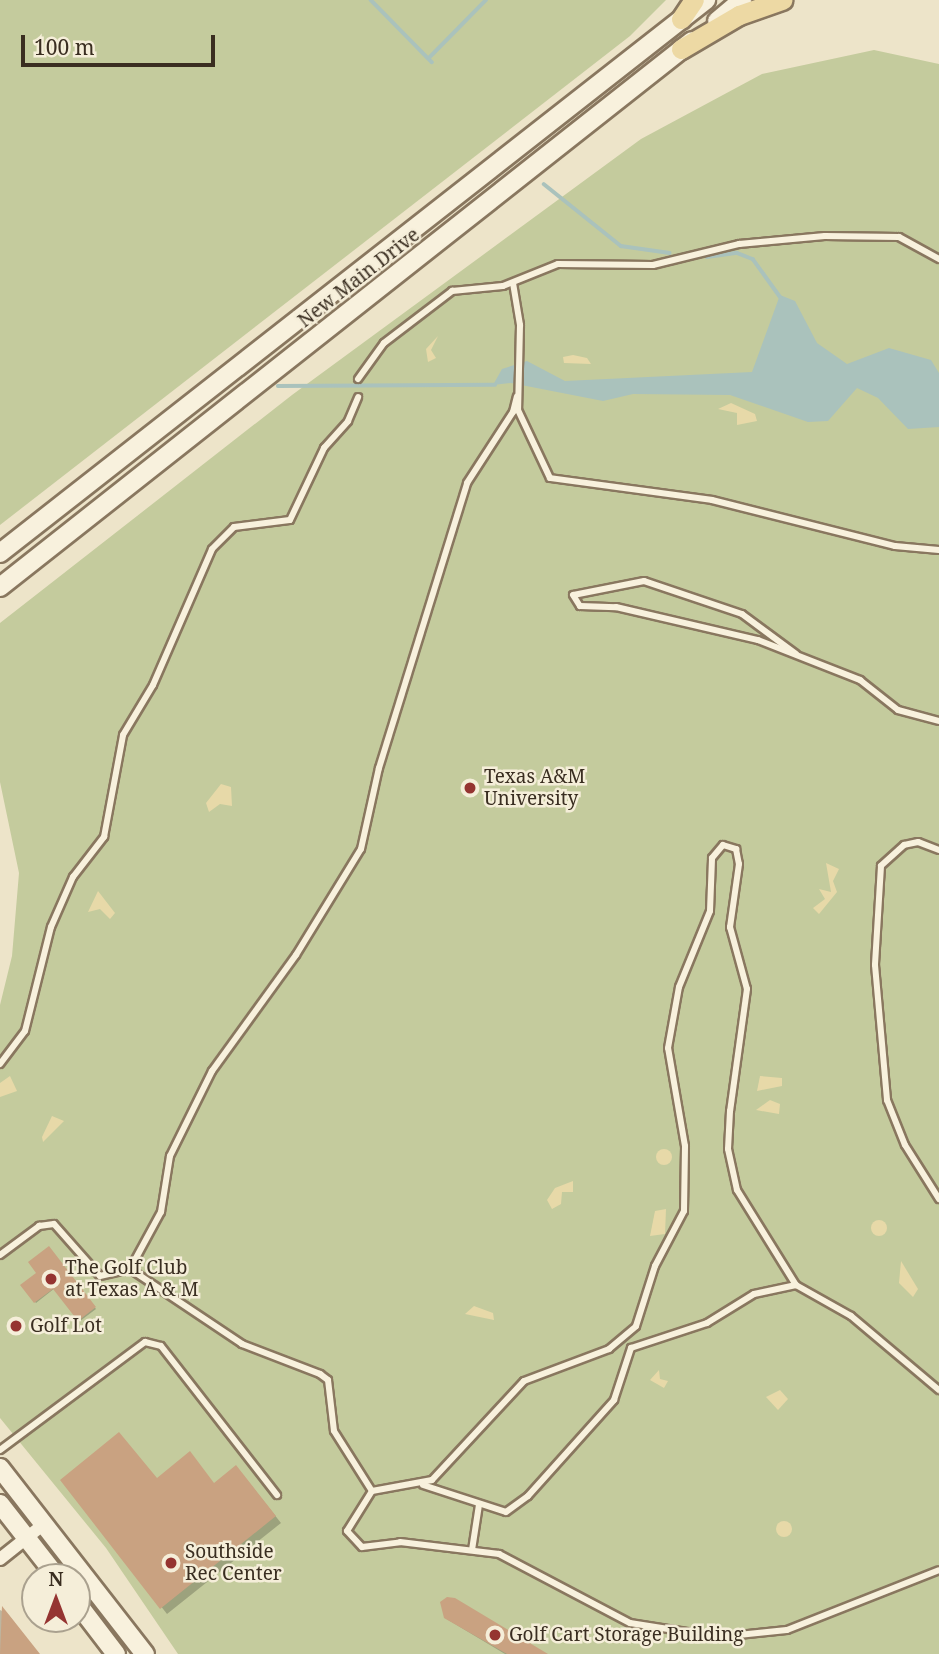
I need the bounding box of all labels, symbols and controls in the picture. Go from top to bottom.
scale bar [24,21,219,65]
text: 100 m [34,33,95,61]
street label: New Main Drive [294,224,424,332]
place label: Texas A&M University [484,766,585,810]
marker: Texas A&M University [462,780,478,796]
place label: The Golf Club at Texas A & M [65,1257,199,1301]
marker: The Golf Club at Texas A & M [43,1271,59,1287]
place label: Golf Lot [30,1315,102,1337]
marker: Golf Lot [8,1318,24,1334]
place label: Southside Rec Center [185,1541,282,1585]
marker: Southside Rec Center [163,1555,179,1571]
north arrow [21,1563,91,1633]
text: N [49,1566,63,1592]
place label: Golf Cart Storage Building [509,1624,744,1646]
marker: Golf Cart Storage Building [487,1627,503,1643]

